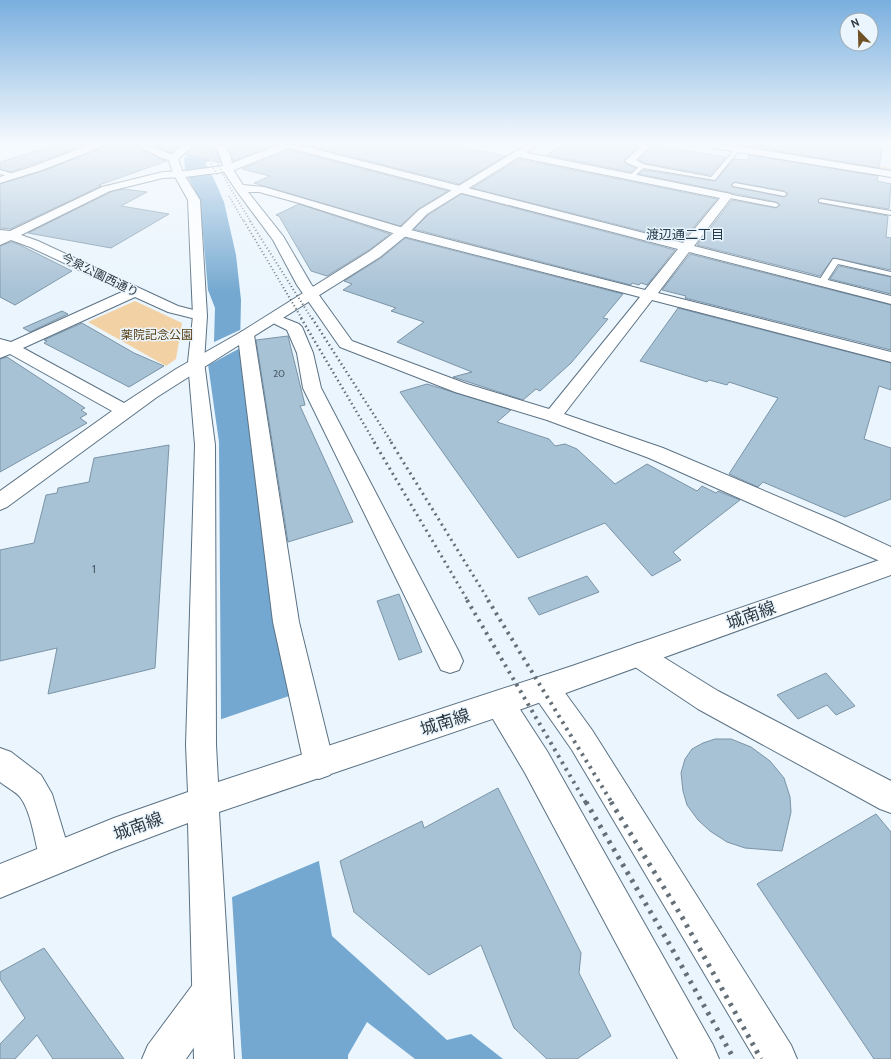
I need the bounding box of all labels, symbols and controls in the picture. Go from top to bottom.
north arrow [839,12,879,52]
text: N [849,15,861,31]
district label: 渡辺通二丁目 [646,226,724,242]
street label: 今泉公園西通り [59,249,141,300]
park label: 薬院記念公園 [121,327,193,342]
house number: 20 [273,367,285,380]
house number: 1 [92,561,96,576]
street label: 城南線 [724,597,778,633]
street label: 城南線 [418,705,472,739]
street label: 城南線 [111,808,165,844]

